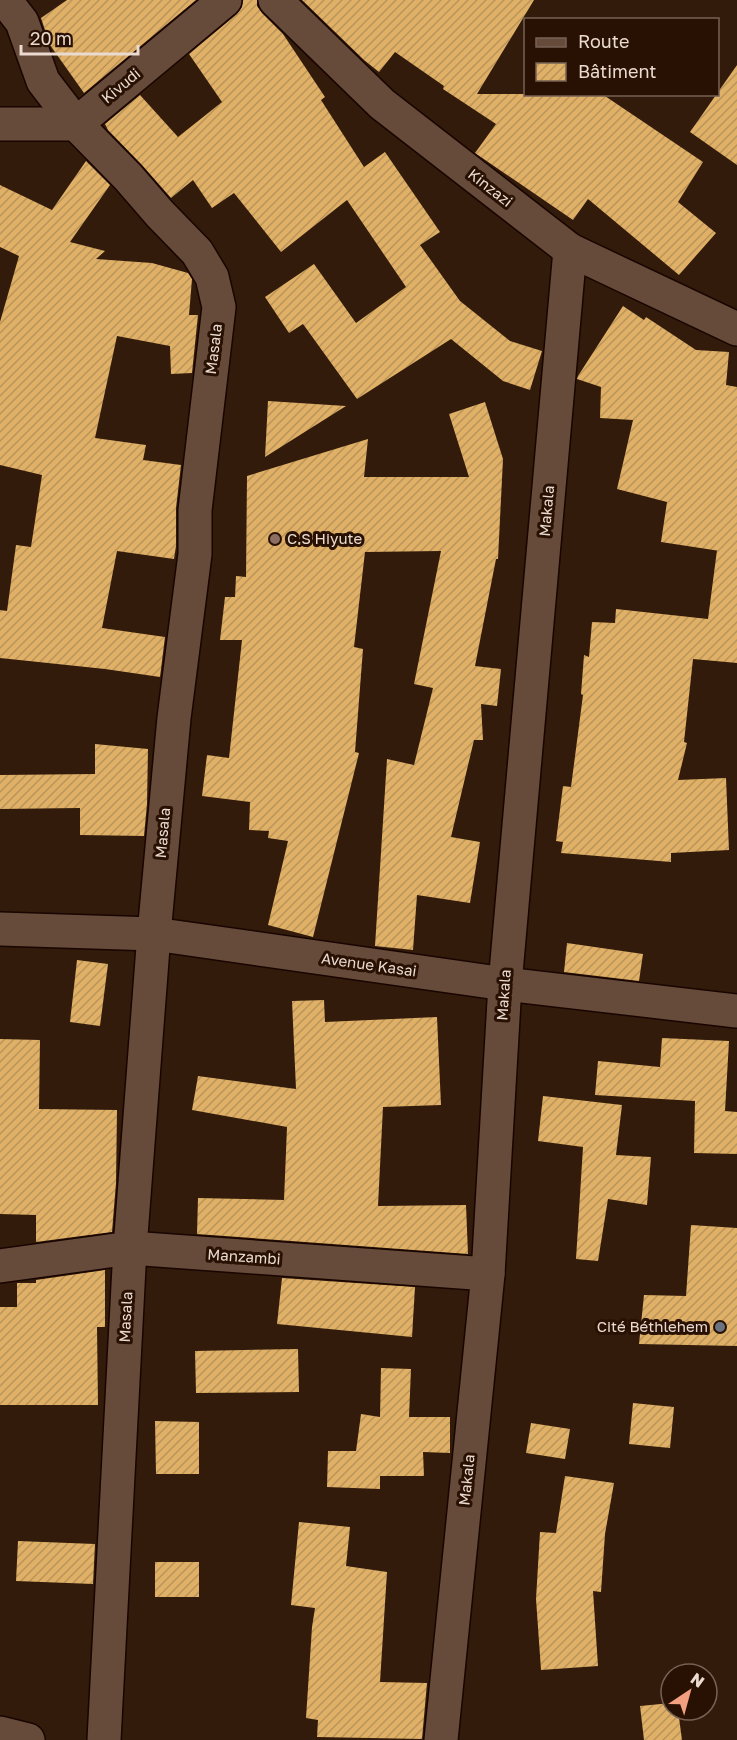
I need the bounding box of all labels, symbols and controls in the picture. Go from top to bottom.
scale bar [21,18,138,56]
legend [524,18,719,96]
text: 20 m [30,27,72,49]
text: Route [578,30,629,52]
text: Bâtiment [578,60,657,82]
street label: Kivudi [97,64,143,107]
street label: Kinzazi [465,164,516,210]
street label: Masala [201,322,225,375]
street label: Makala [535,484,557,537]
place label: C.S Hiyute [287,529,362,547]
marker: C.S Hiyute [268,532,282,546]
street label: Masala [151,807,173,859]
street label: Avenue Kasai [320,948,418,980]
street label: Makala [492,969,514,1021]
street label: Manzambi [207,1244,281,1268]
street label: Masala [115,1291,135,1343]
place label: Cité Béthlehem [597,1317,708,1335]
marker: Cité Béthlehem [713,1320,727,1334]
street label: Makala [454,1453,478,1506]
north arrow [659,1662,719,1722]
text: N [687,1668,709,1692]

